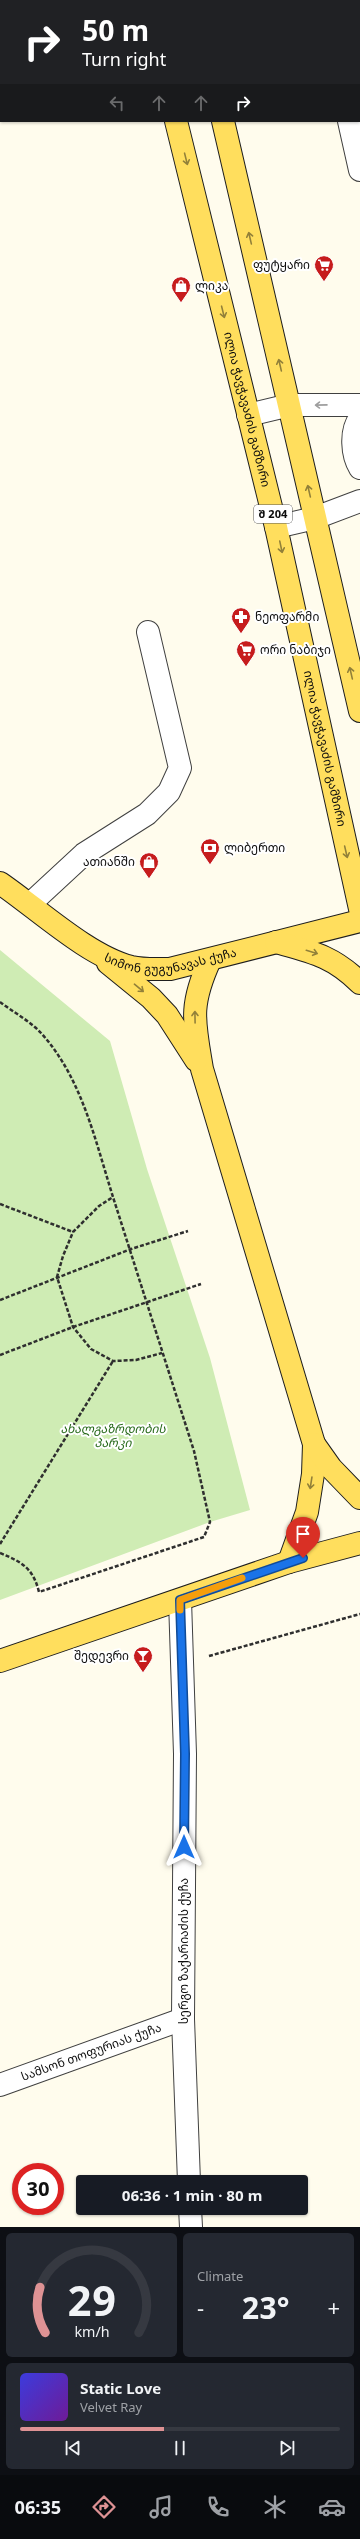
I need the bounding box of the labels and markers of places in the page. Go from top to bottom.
supermarket icon: ფუტყარი [313,254,335,282]
place label: ფუტყარი [253,256,310,273]
shop icon: ლიკა [170,275,192,303]
place label: ლიკა [195,277,228,294]
pharmacy icon: ნეოფარმი [230,606,252,634]
place label: ნეოფარმი [255,608,319,625]
supermarket icon: ორი ნაბიჯი [235,639,257,667]
place label: ორი ნაბიჯი [260,641,331,658]
bank icon: ლიბერთი [199,837,221,865]
place label: ლიბერთი [224,839,285,856]
shop icon: ათიანში [138,851,160,879]
place label: ათიანში [83,853,135,870]
pin [286,1517,320,1558]
bar icon: შედევრი [132,1645,154,1673]
place label: შედევრი [74,1647,129,1664]

